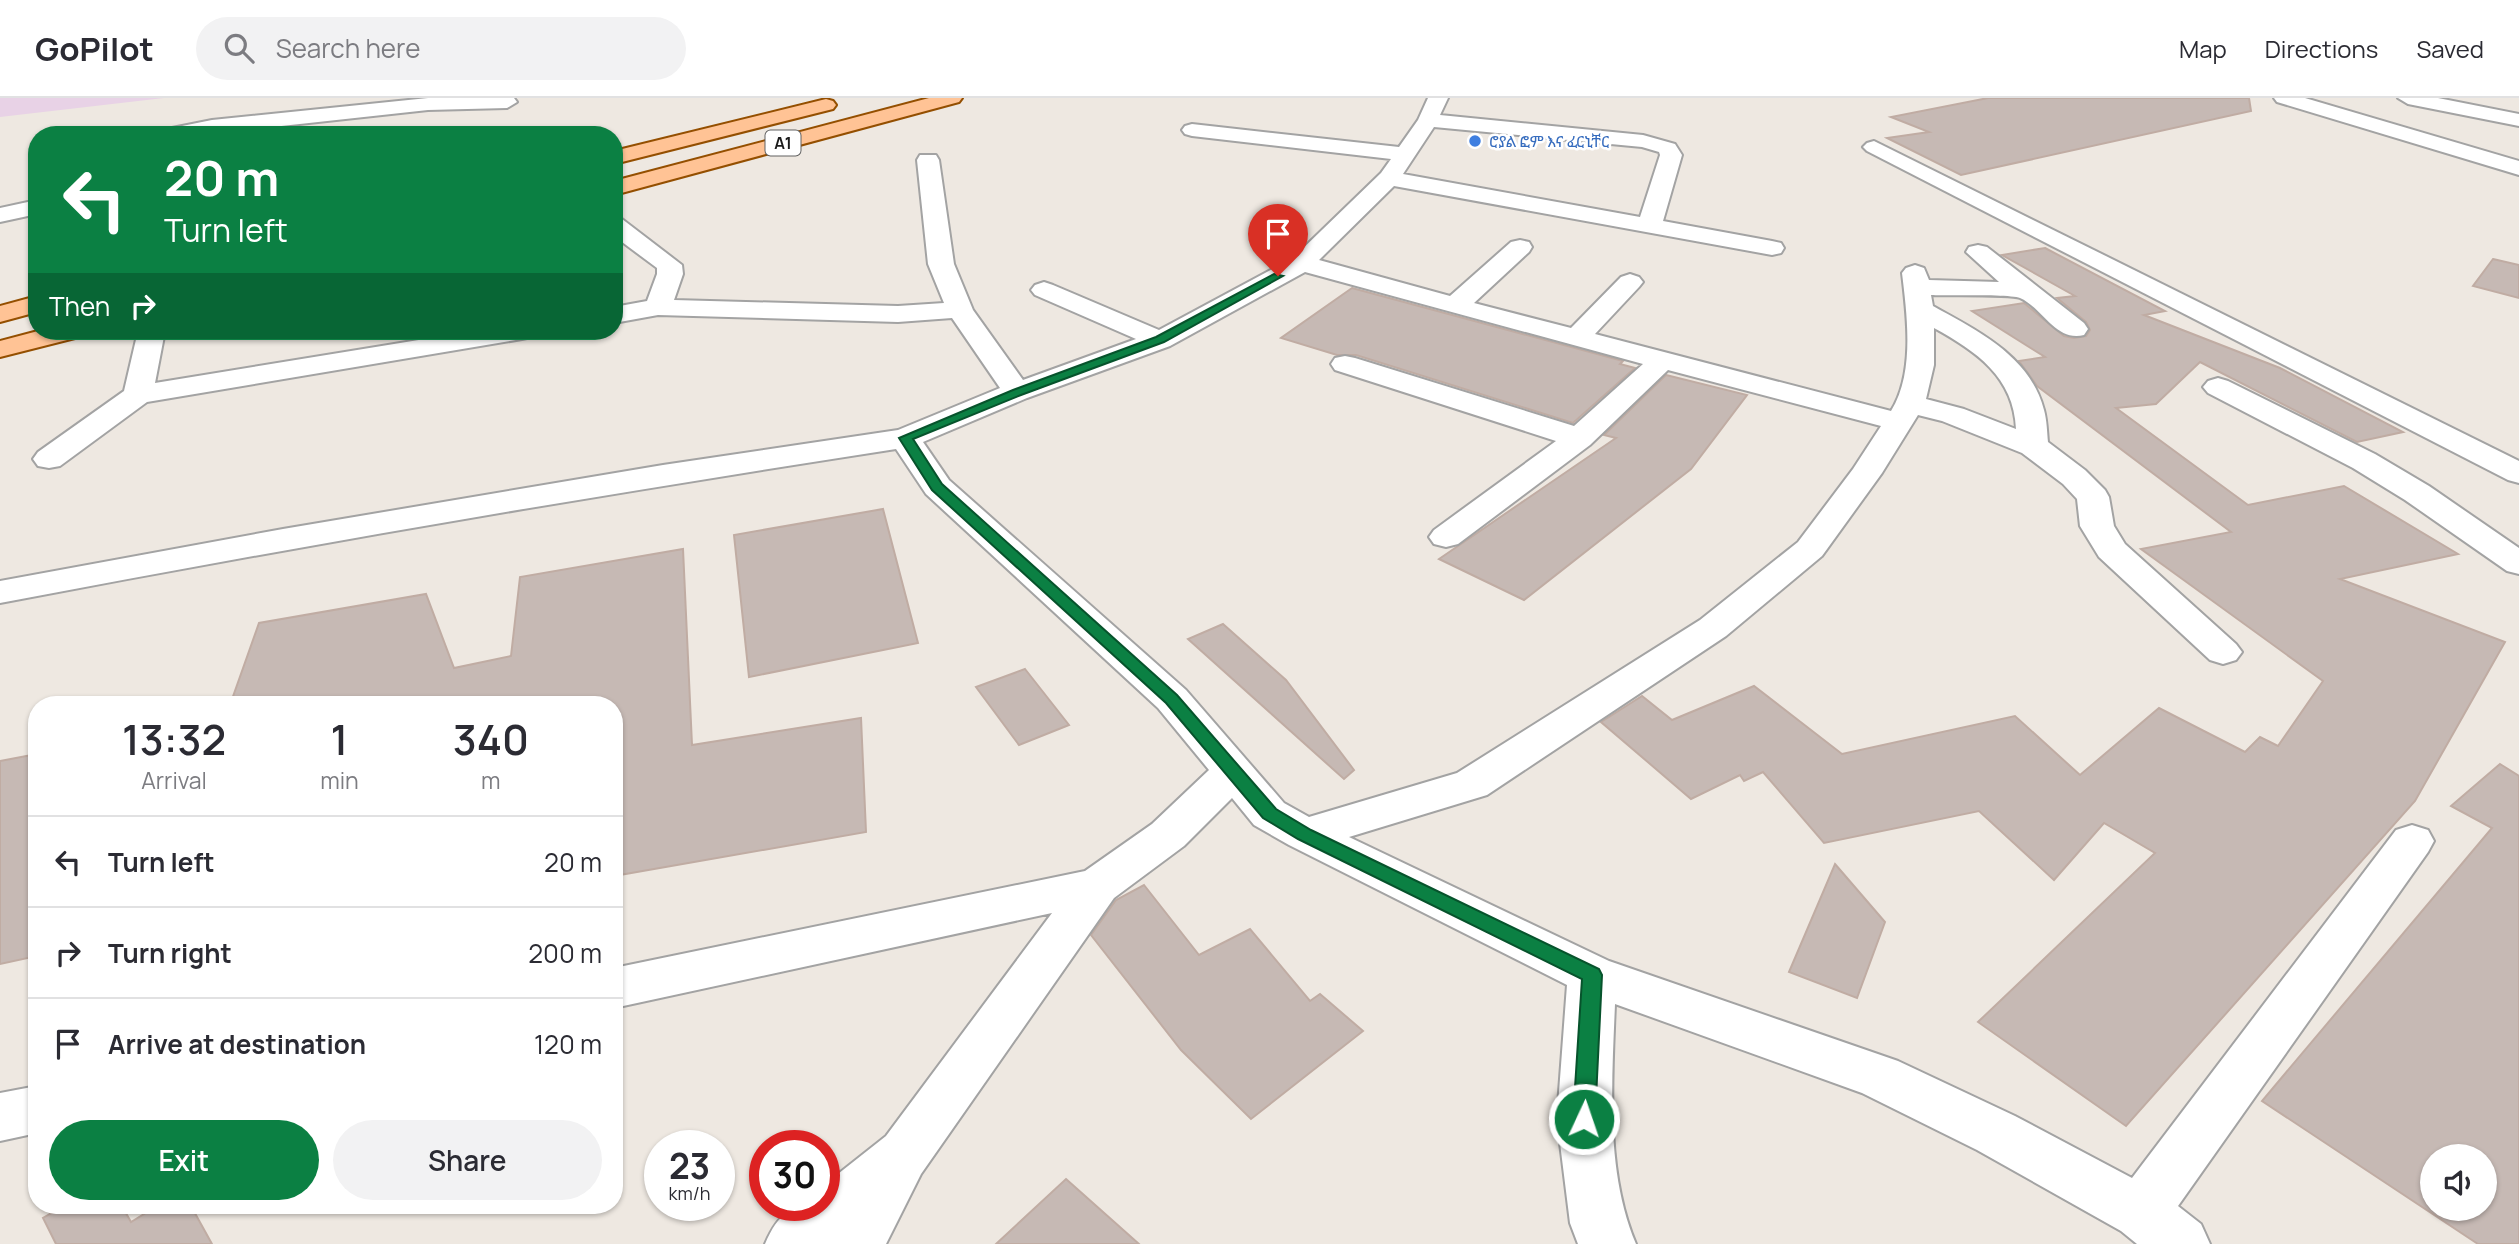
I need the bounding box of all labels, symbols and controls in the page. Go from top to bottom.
search box [196,17,686,80]
text: GoPilot [35,26,154,71]
icon: search [220,29,258,67]
text: Search here [276,30,420,66]
text: Map [2179,32,2227,65]
text: Directions [2265,32,2378,65]
text: Saved [2416,32,2484,65]
road number: A1 [766,130,800,156]
place label: ሮያል ፎም እና ፈርኒቸር [1489,130,1609,152]
marker: ሮያል ፎም እና ፈርኒቸር [1467,133,1483,149]
text: 20 m [164,144,279,211]
icon: left [49,154,140,245]
pin [1248,204,1308,276]
text: Turn left [164,208,288,252]
icon: arrive [1259,215,1297,253]
icon: right [124,287,162,325]
text: Then [49,288,110,324]
text: 13:32 [122,710,226,768]
text: 1 [331,710,348,768]
text: 340 [453,710,529,768]
text: Arrival [141,764,207,796]
text: min [320,764,359,796]
text: m [481,764,501,796]
icon: left [49,843,87,881]
text: Turn left [108,844,215,880]
text: 20 m [544,844,602,880]
icon: right [49,934,87,972]
text: Turn right [108,935,232,971]
text: 200 m [528,935,602,971]
icon: arrive [49,1025,87,1063]
text: Arrive at destination [108,1026,366,1062]
text: 120 m [534,1026,602,1062]
position arrow [1547,1082,1621,1156]
button: Exit [49,1120,319,1200]
button: Share [333,1120,602,1200]
speed limit sign: 30 [749,1130,840,1221]
text: 23 [669,1142,710,1190]
map controls [2420,1144,2497,1221]
button: sound [2420,1144,2497,1221]
text: km/h [669,1181,710,1205]

